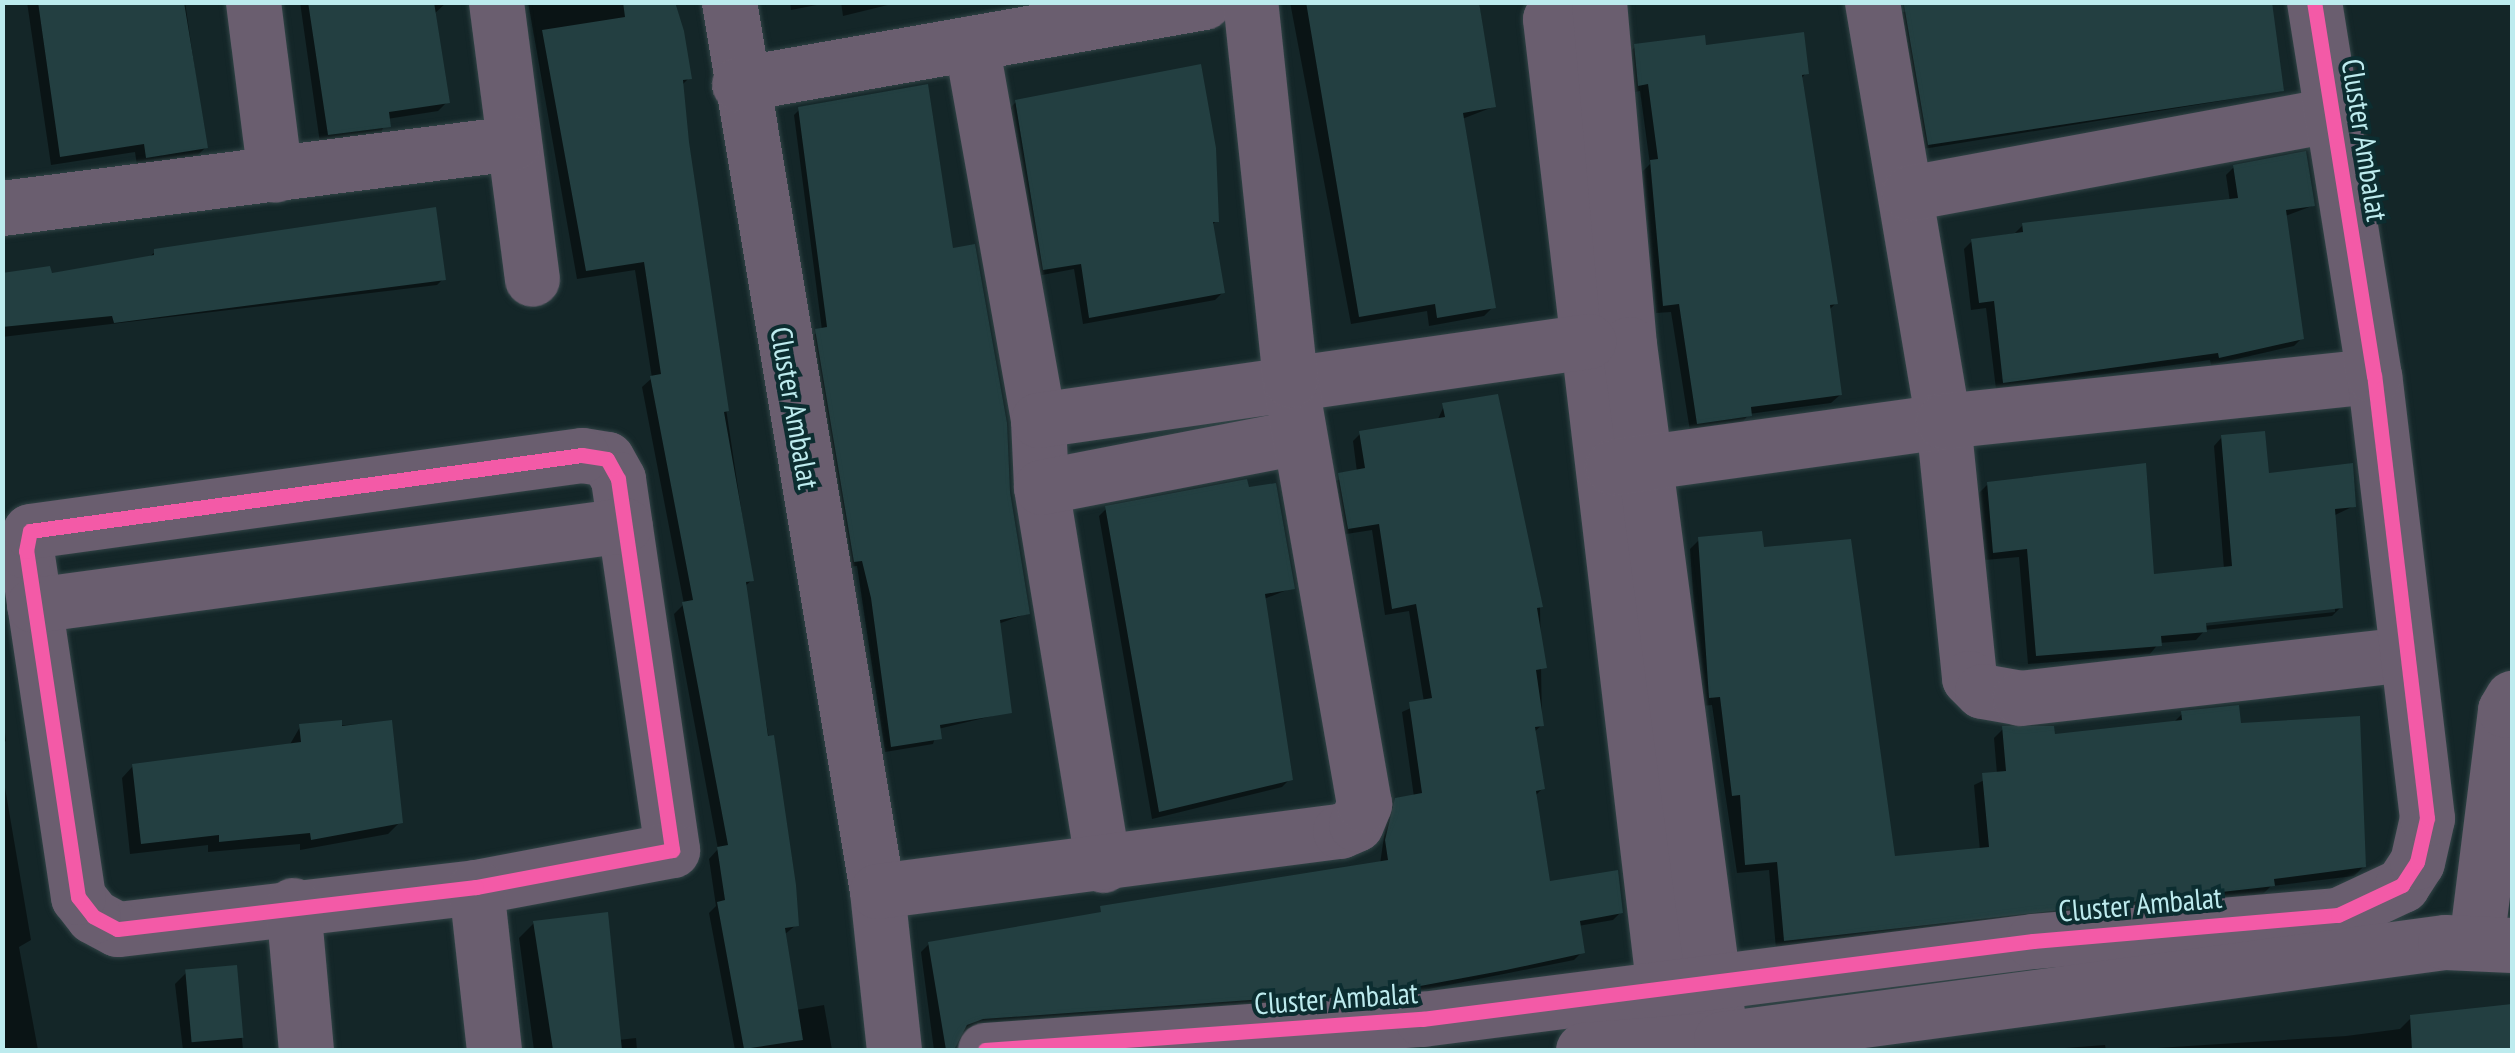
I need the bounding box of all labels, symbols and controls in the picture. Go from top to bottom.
street label: Cluster Ambalat [2334,56,2396,224]
street label: Cluster Ambalat [763,324,827,492]
street label: Cluster Ambalat [2056,879,2224,929]
street label: Cluster Ambalat [1253,974,1419,1022]

